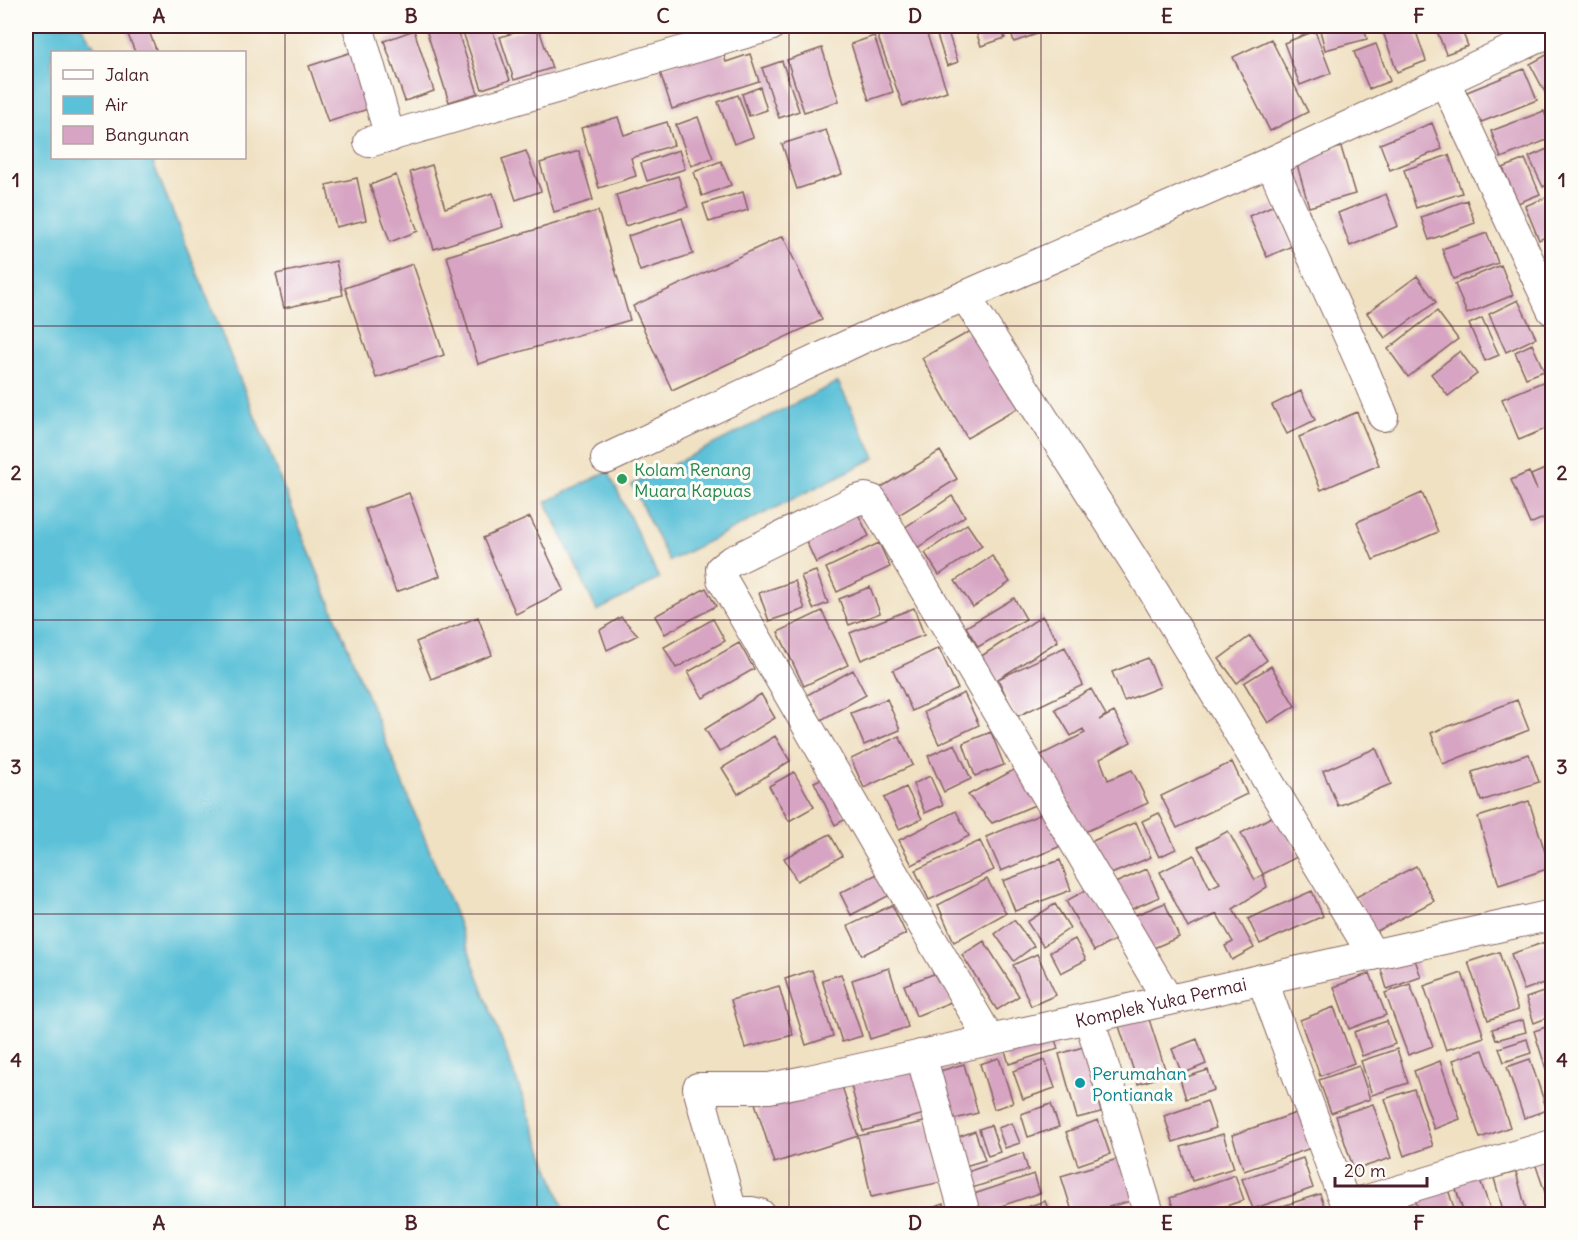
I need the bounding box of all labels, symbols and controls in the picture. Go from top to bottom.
text: A [153,3,166,28]
text: B [404,3,418,28]
text: C [656,3,670,28]
text: D [908,3,922,28]
text: E [1161,3,1173,28]
text: F [1413,3,1425,28]
legend [51,51,246,159]
text: Jalan [105,63,149,86]
text: Air [105,93,129,116]
text: Bangunan [105,123,189,146]
text: 1 [12,167,20,192]
text: 1 [1558,167,1566,192]
place label: Kolam Renang Muara Kapuas [634,458,751,502]
text: 2 [11,460,22,485]
text: 2 [1557,460,1568,485]
marker: Kolam Renang Muara Kapuas [615,472,629,486]
text: 3 [10,754,22,779]
text: 3 [1556,754,1568,779]
street label: Komplek Yuka Permai [1073,972,1249,1032]
text: 4 [10,1047,22,1072]
text: 4 [1556,1047,1568,1072]
place label: Perumahan Pontianak [1092,1062,1187,1106]
marker: Perumahan Pontianak [1073,1076,1087,1090]
scale bar [1335,1150,1426,1188]
text: 20 m [1344,1159,1386,1182]
text: A [153,1210,166,1235]
text: B [404,1210,418,1235]
text: C [656,1210,670,1235]
text: D [908,1210,922,1235]
text: E [1161,1210,1173,1235]
text: F [1413,1210,1425,1235]

